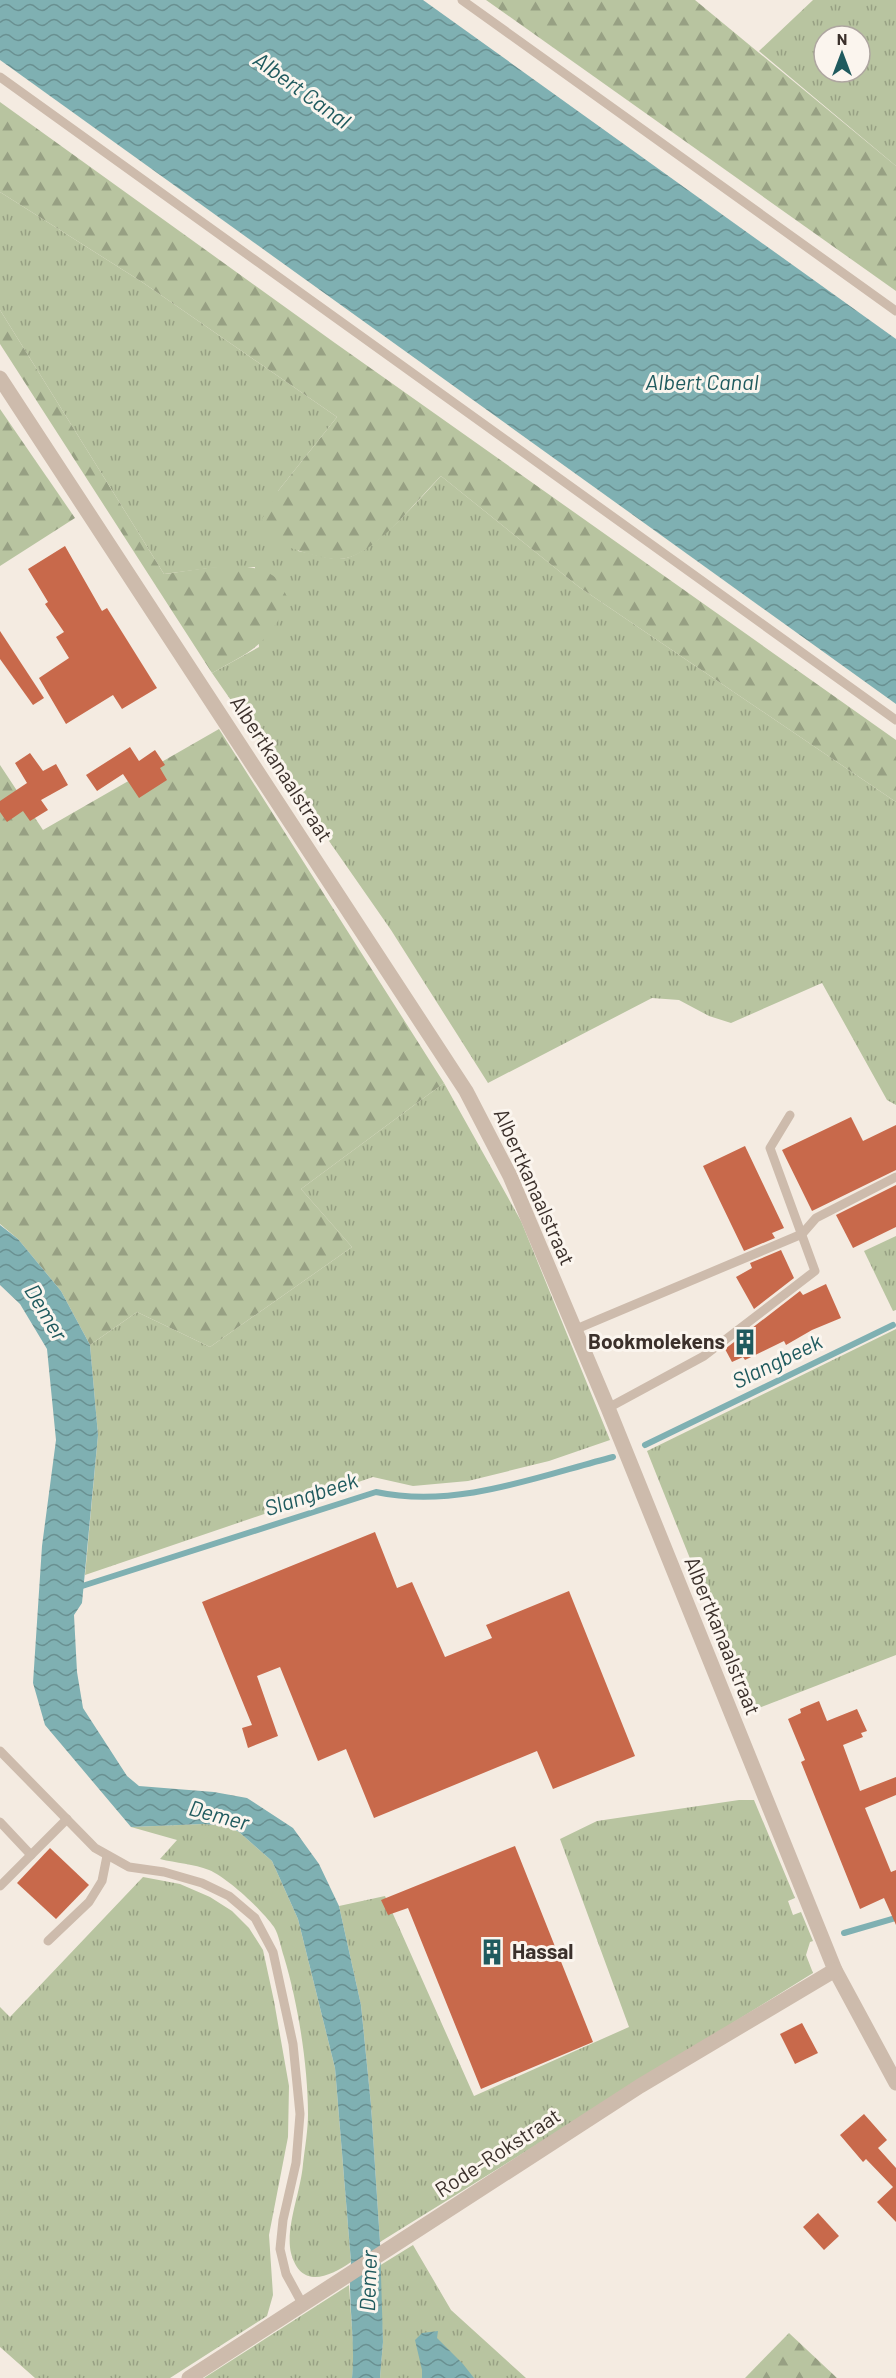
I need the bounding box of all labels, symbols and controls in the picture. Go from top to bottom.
north arrow [812,24,872,84]
text: N [837,29,847,48]
water label: Albert Canal [249,45,356,133]
water label: Albert Canal [645,368,759,394]
street label: Albertkanaalstraat [226,691,339,846]
street label: Albertkanaalstraat [490,1104,581,1269]
water label: Demer [20,1279,74,1345]
water label: Slangbeek [727,1327,826,1393]
building icon: Bookmolekens [730,1327,760,1357]
place label: Bookmolekens [588,1328,725,1353]
water label: Slangbeek [261,1466,361,1520]
street label: Albertkanaalstraat [680,1553,767,1718]
water label: Demer [186,1794,253,1835]
building icon: Hassal [477,1937,507,1967]
place label: Hassal [512,1938,573,1963]
street label: Rode-Rokstraat [430,2102,564,2201]
water label: Demer [353,2249,381,2312]

